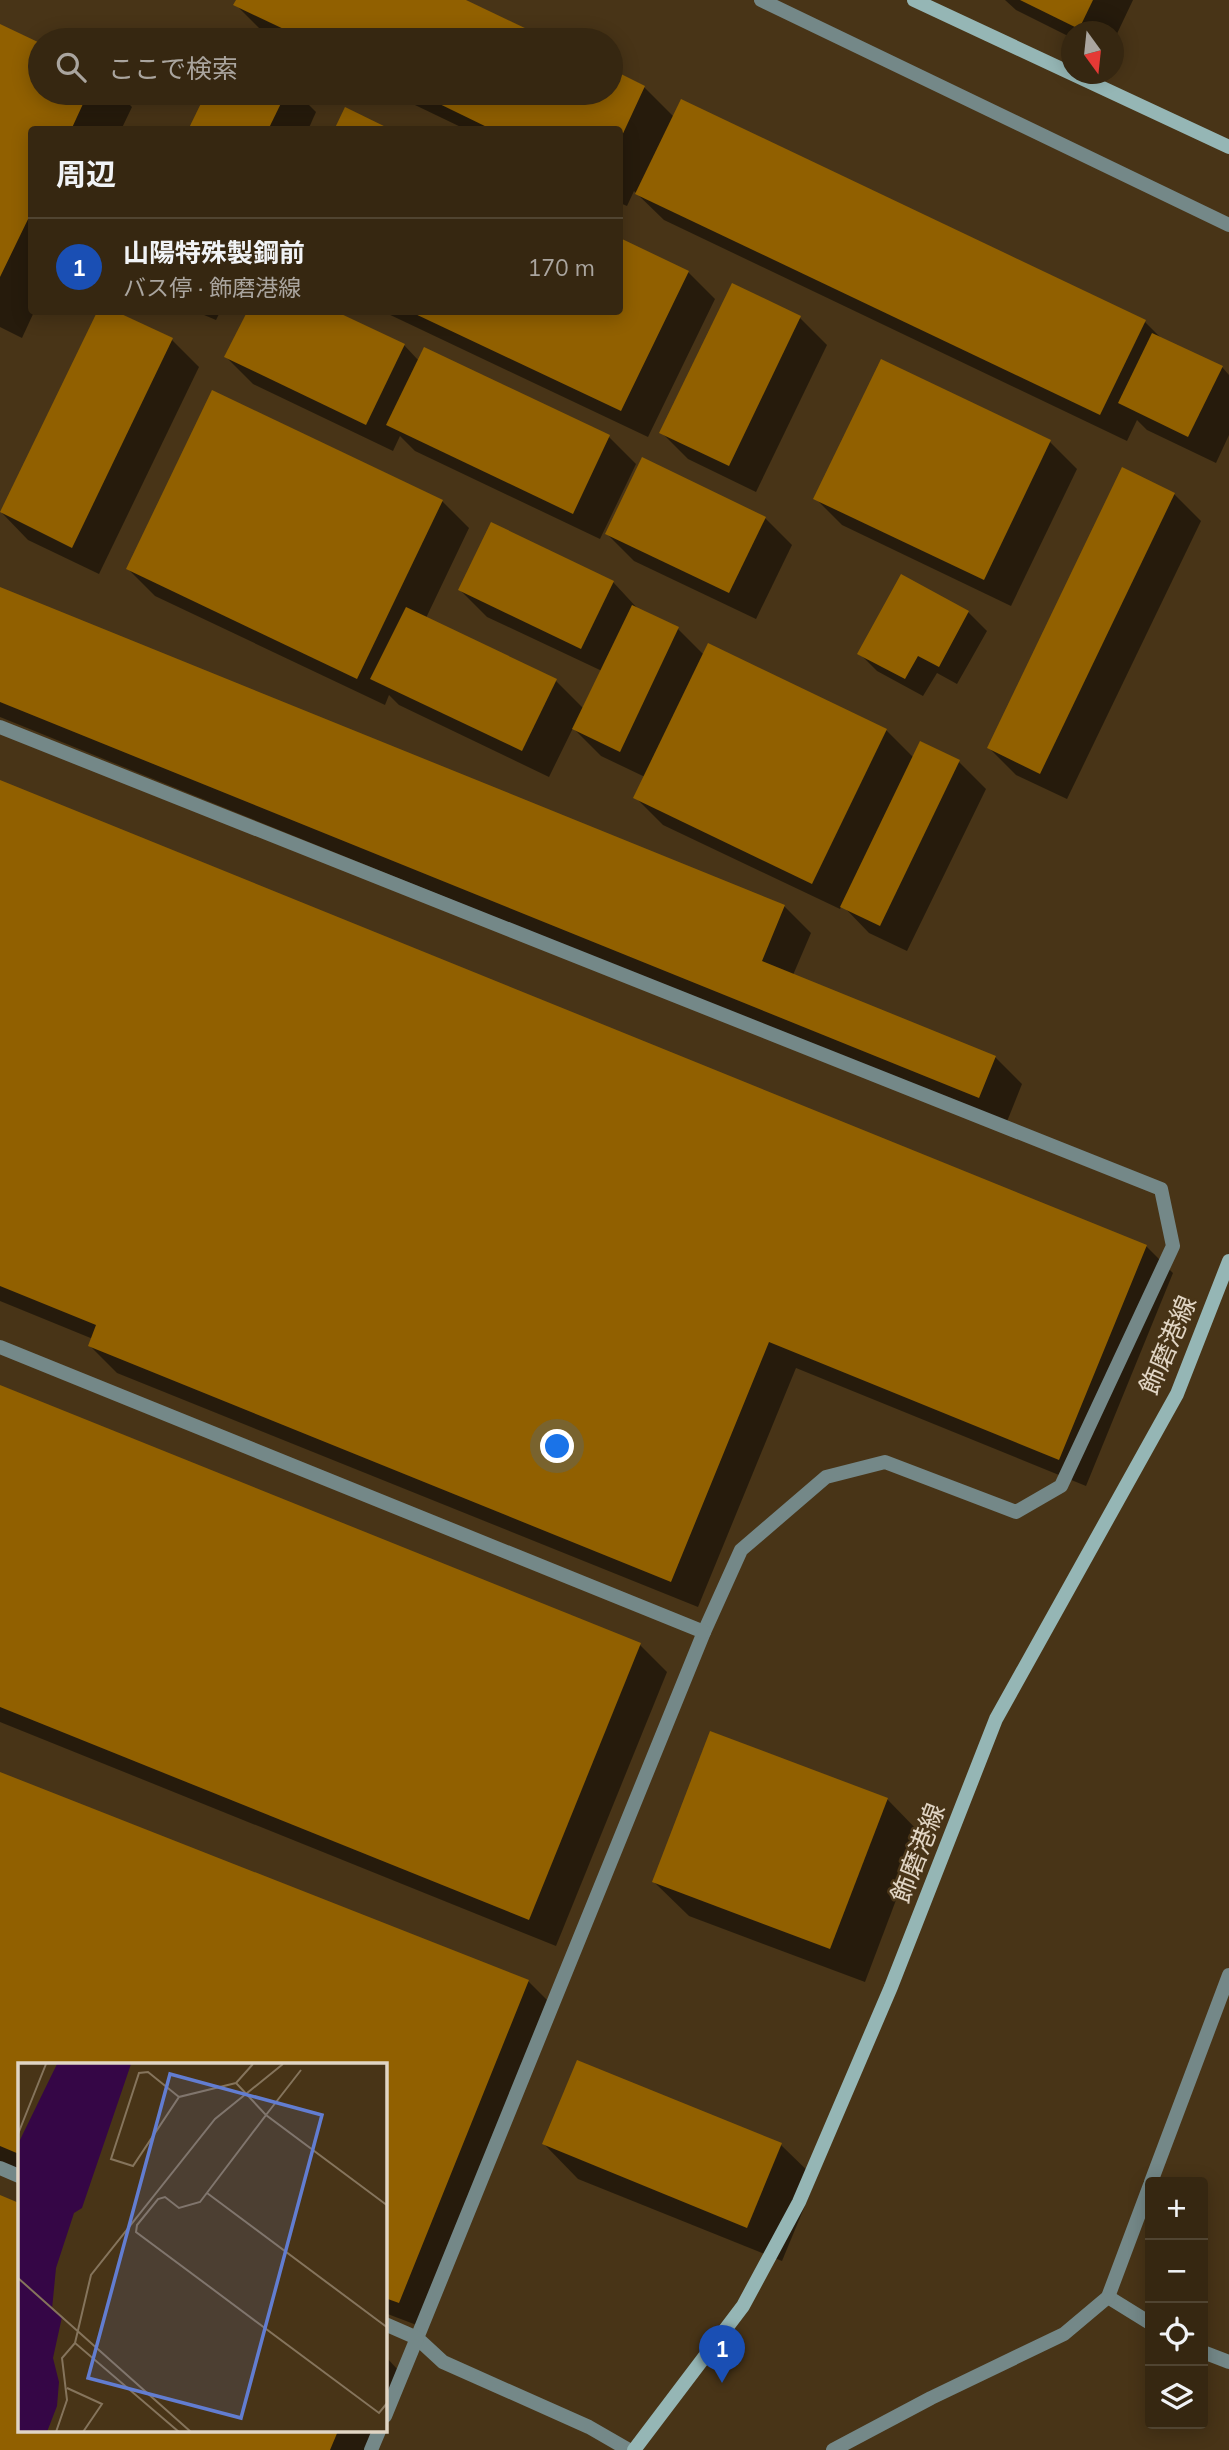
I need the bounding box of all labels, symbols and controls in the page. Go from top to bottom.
north arrow [1061,21,1124,84]
search box [28,28,623,105]
icon: search [52,48,90,86]
text: ここで検索 [108,52,238,85]
text: 周辺 [56,155,116,193]
text: 山陽特殊製鋼前 [123,236,305,269]
text: 1 [72,253,86,282]
text: 170 m [527,253,595,282]
text: バス停 · 飾磨港線 [123,273,301,302]
street label: 飾磨港線 [1132,1290,1203,1399]
your location [540,1429,574,1463]
street label: 飾磨港線 [883,1798,952,1907]
inset map [18,2063,387,2432]
map controls [1145,2177,1208,2429]
button: + [1145,2177,1208,2240]
button: − [1145,2240,1208,2303]
button: locate [1145,2303,1208,2366]
pin: 1 [699,2325,745,2383]
button: layers [1145,2366,1208,2429]

